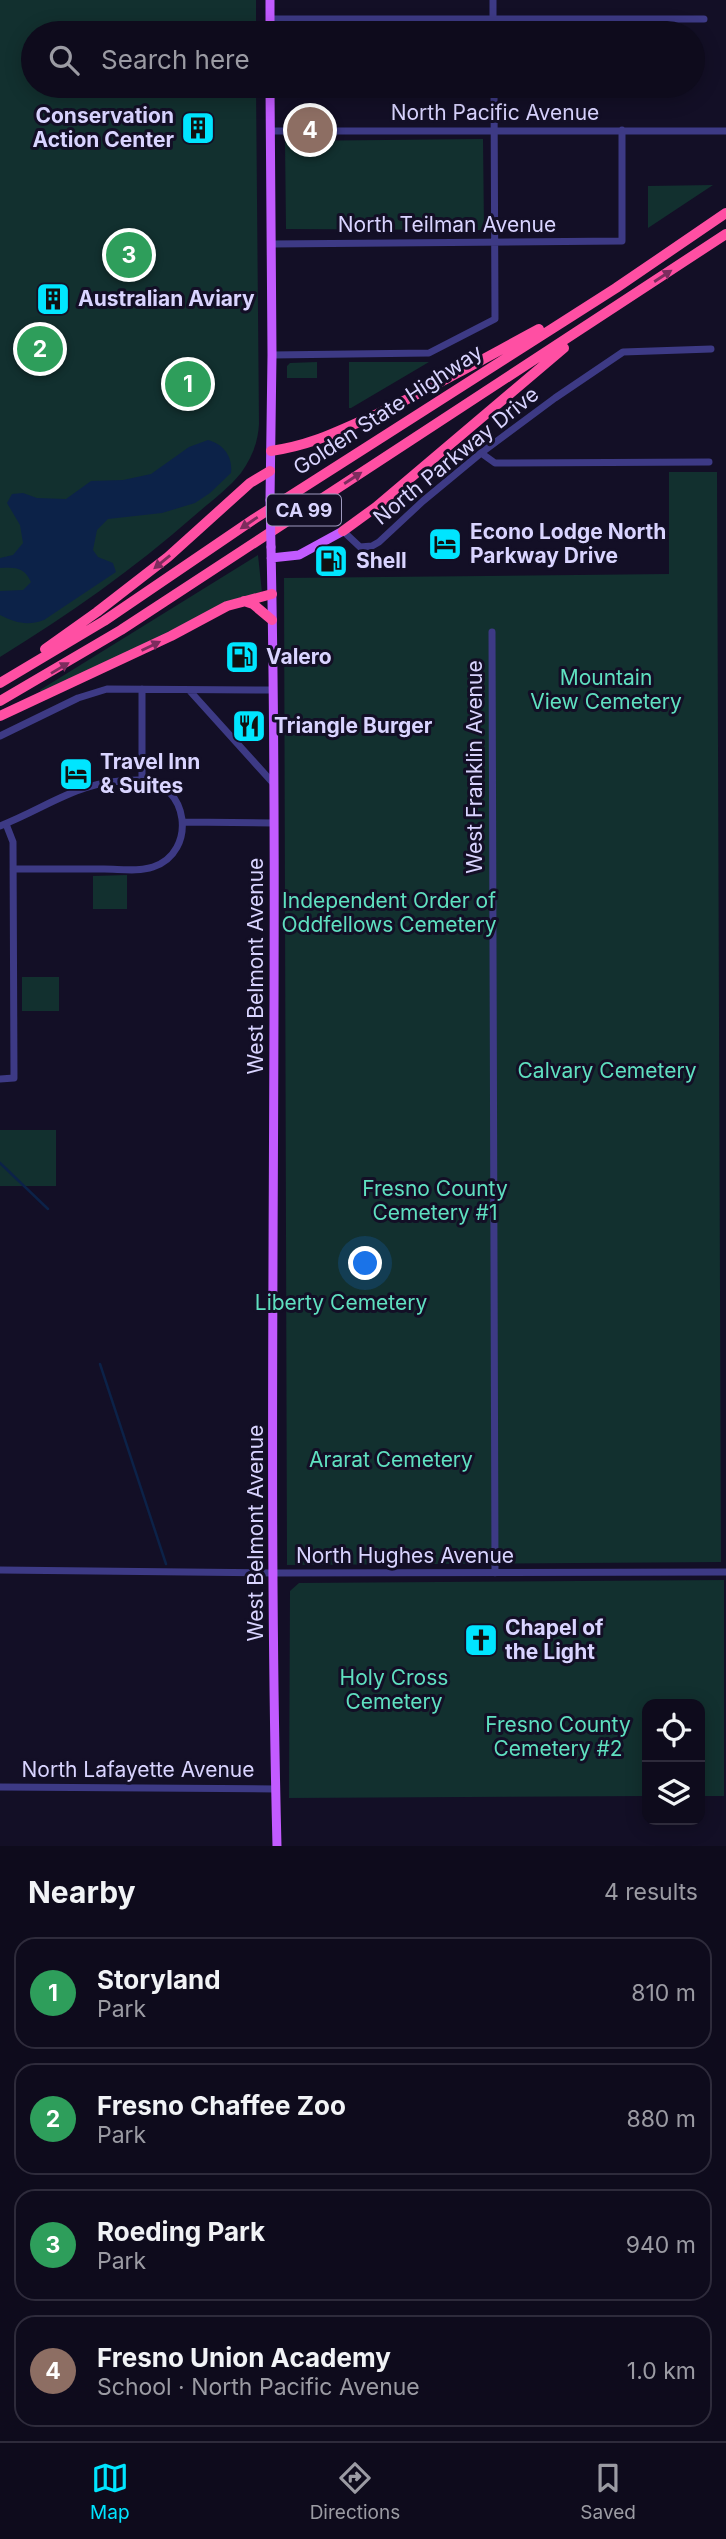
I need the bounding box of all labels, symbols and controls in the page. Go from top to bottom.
search box [21,21,705,98]
icon: search [45,41,83,79]
text: Search here [101,44,250,75]
street label: North Pacific Avenue [391,100,599,125]
place label: Conservation Action Center [32,103,174,152]
pin: 4 [287,104,333,156]
building icon: Conservation Action Center [179,109,217,147]
street label: North Teilman Avenue [338,212,556,237]
pin: 3 [106,229,152,281]
one-way arrow [653,269,673,282]
building icon: Australian Aviary [34,280,72,318]
place label: Australian Aviary [78,286,255,311]
pin: 2 [17,323,63,375]
street label: Golden State Highway [289,339,487,480]
pin: 1 [165,358,211,410]
street label: North Parkway Drive [368,381,543,530]
one-way arrow [344,471,363,484]
road number: CA 99 [267,495,341,526]
one-way arrow [239,516,258,529]
place label: Econo Lodge North Parkway Drive [470,519,666,568]
hotel icon: Econo Lodge North Parkway Drive [426,525,464,563]
fuel station icon: Shell [312,542,350,580]
place label: Shell [356,548,407,573]
one-way arrow [153,554,171,569]
fuel station icon: Valero [223,638,261,676]
one-way arrow [141,640,161,652]
place label: Valero [266,644,332,669]
street label: West Franklin Avenue [462,660,487,874]
one-way arrow [50,662,69,674]
park label: Mountain View Cemetery [530,665,682,714]
restaurant icon: Triangle Burger [230,707,268,745]
place label: Triangle Burger [274,713,433,738]
place label: Travel Inn & Suites [100,749,200,798]
hotel icon: Travel Inn & Suites [57,755,95,793]
street label: West Belmont Avenue [243,858,268,1074]
park label: Independent Order of Oddfellows Cemetery [282,888,497,937]
park label: Calvary Cemetery [518,1058,697,1083]
park label: Fresno County Cemetery #1 [362,1176,508,1225]
your location [348,1246,382,1280]
park label: Liberty Cemetery [255,1290,427,1315]
street label: West Belmont Avenue [243,1425,268,1641]
park label: Ararat Cemetery [309,1447,473,1472]
street label: North Hughes Avenue [296,1543,514,1568]
place label: Chapel of the Light [505,1615,604,1664]
church icon: Chapel of the Light [462,1621,500,1659]
park label: Holy Cross Cemetery [340,1665,448,1714]
map controls [642,1699,705,1825]
button: locate [642,1699,705,1762]
park label: Fresno County Cemetery #2 [485,1712,631,1761]
street label: North Lafayette Avenue [21,1757,255,1782]
button: layers [642,1762,705,1825]
text: Nearby [28,1874,136,1910]
text: 4 results [604,1878,698,1906]
text: Storyland [97,1964,221,1995]
text: 1 [48,1979,58,2007]
text: 810 m [631,1979,696,2007]
text: Park [97,1995,146,2023]
text: Fresno Chaffee Zoo [97,2090,346,2121]
text: 2 [46,2105,60,2133]
text: 880 m [626,2105,696,2133]
text: Park [97,2121,146,2149]
text: Roeding Park [97,2216,265,2247]
text: 3 [46,2231,60,2259]
text: 940 m [626,2231,696,2259]
text: Park [97,2247,146,2275]
text: Fresno Union Academy [97,2342,391,2373]
text: 4 [45,2357,61,2385]
text: 1.0 km [627,2357,696,2385]
text: School · North Pacific Avenue [97,2373,420,2401]
tab: Map [90,2459,130,2524]
tab: Directions [310,2459,400,2524]
tab: Saved [580,2459,636,2524]

